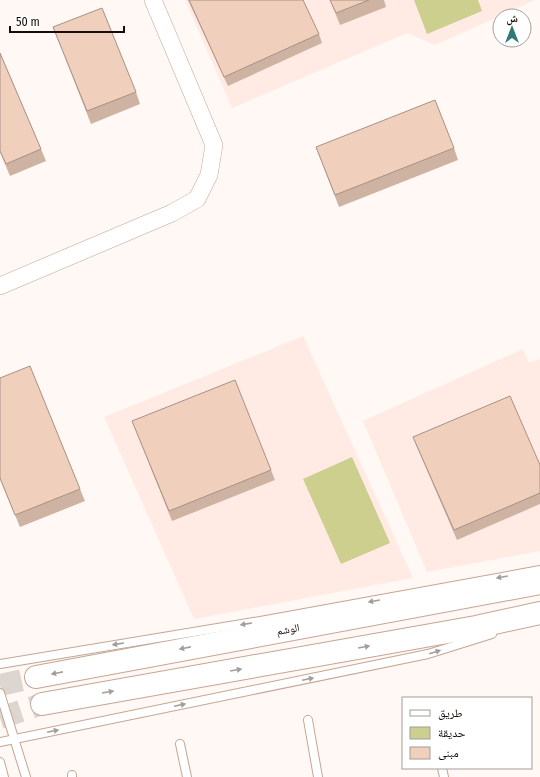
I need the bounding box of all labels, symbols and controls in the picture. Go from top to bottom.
scale bar [10,8,124,34]
north arrow [492,8,532,48]
text: ش [506,12,518,26]
text: 50 m [16,15,40,29]
one-way arrow [496,574,508,580]
one-way arrow [368,598,380,604]
one-way arrow [240,621,252,627]
street label: الوشم [276,621,301,639]
one-way arrow [111,642,124,648]
one-way arrow [358,644,370,650]
one-way arrow [179,645,191,651]
one-way arrow [429,649,441,655]
one-way arrow [230,666,242,672]
one-way arrow [51,670,63,676]
one-way arrow [302,675,314,681]
one-way arrow [102,689,114,695]
legend [402,697,532,769]
one-way arrow [174,701,187,707]
text: طريق [438,706,463,720]
text: حديقة [438,726,466,740]
one-way arrow [47,727,59,733]
text: مبنى [438,746,459,760]

